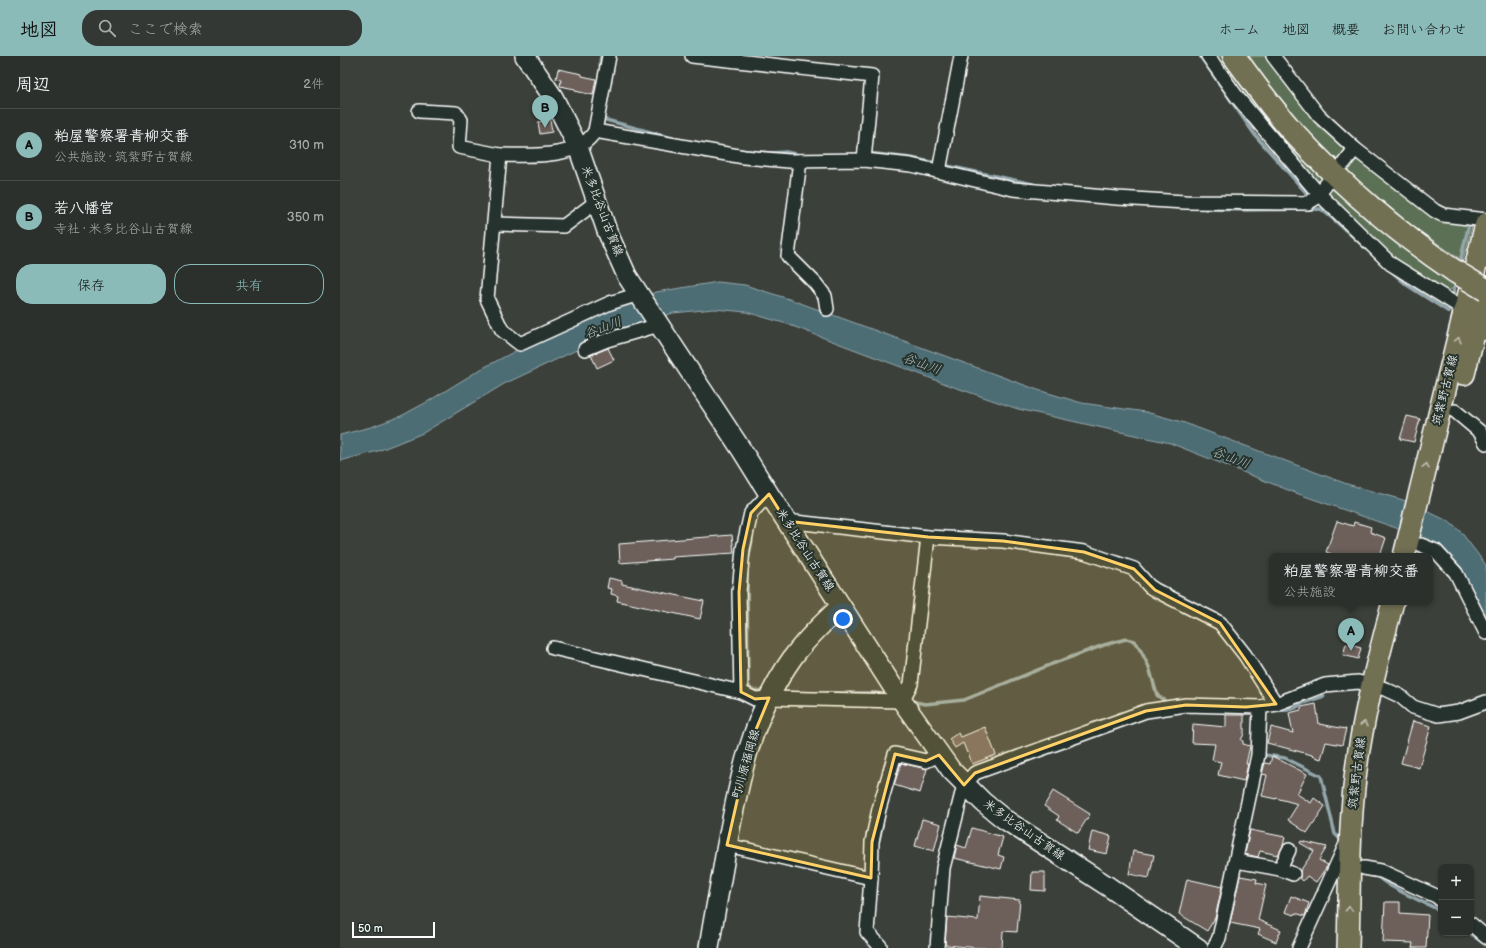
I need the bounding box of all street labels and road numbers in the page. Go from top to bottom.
street label: 米多比谷山古賀線 [578,163,626,259]
street label: 筑紫野古賀線 [1429,353,1461,427]
street label: 米多比谷山古賀線 [773,506,837,594]
street label: 町川原福岡線 [729,727,763,801]
street label: 筑紫野古賀線 [1345,736,1369,810]
street label: 米多比谷山古賀線 [980,796,1068,864]

